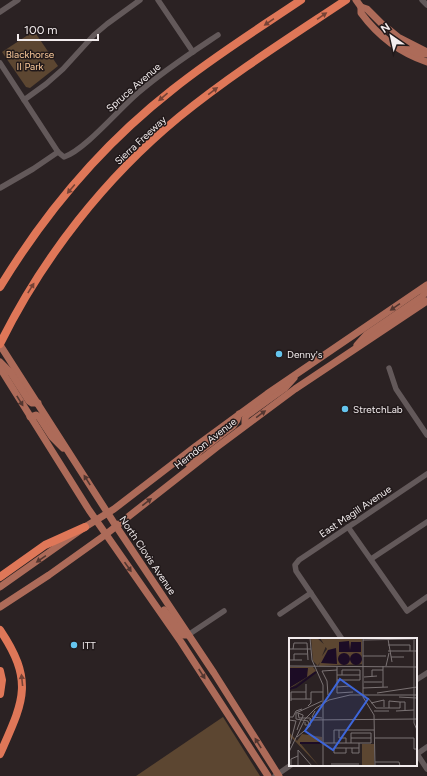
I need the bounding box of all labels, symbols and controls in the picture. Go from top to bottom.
one-way arrow [316,12,327,20]
scale bar [18,16,98,42]
north arrow [371,16,411,56]
one-way arrow [264,18,274,26]
text: N [379,20,393,36]
text: 100 m [24,23,58,37]
park label: Blackhorse II Park [6,48,55,73]
street label: Spruce Avenue [103,60,164,115]
one-way arrow [207,87,218,95]
one-way arrow [158,93,169,102]
street label: Sierra Freeway [112,113,169,168]
one-way arrow [67,183,76,194]
one-way arrow [27,282,34,294]
one-way arrow [389,303,400,311]
place label: Denny's [287,348,323,361]
marker: Denny's [274,349,284,359]
one-way arrow [17,395,24,407]
place label: StretchLab [353,403,403,416]
marker: StretchLab [340,404,350,414]
one-way arrow [256,410,266,418]
street label: Herndon Avenue [172,415,239,472]
one-way arrow [83,475,91,485]
street label: East Magill Avenue [317,482,394,540]
one-way arrow [142,498,153,506]
street label: North Clovis Avenue [116,513,179,598]
one-way arrow [35,555,46,563]
one-way arrow [124,562,132,572]
inset map [289,638,417,766]
place label: ITT [82,639,96,652]
marker: ITT [69,640,79,650]
one-way arrow [198,669,206,679]
one-way arrow [19,674,25,686]
one-way arrow [255,737,262,749]

